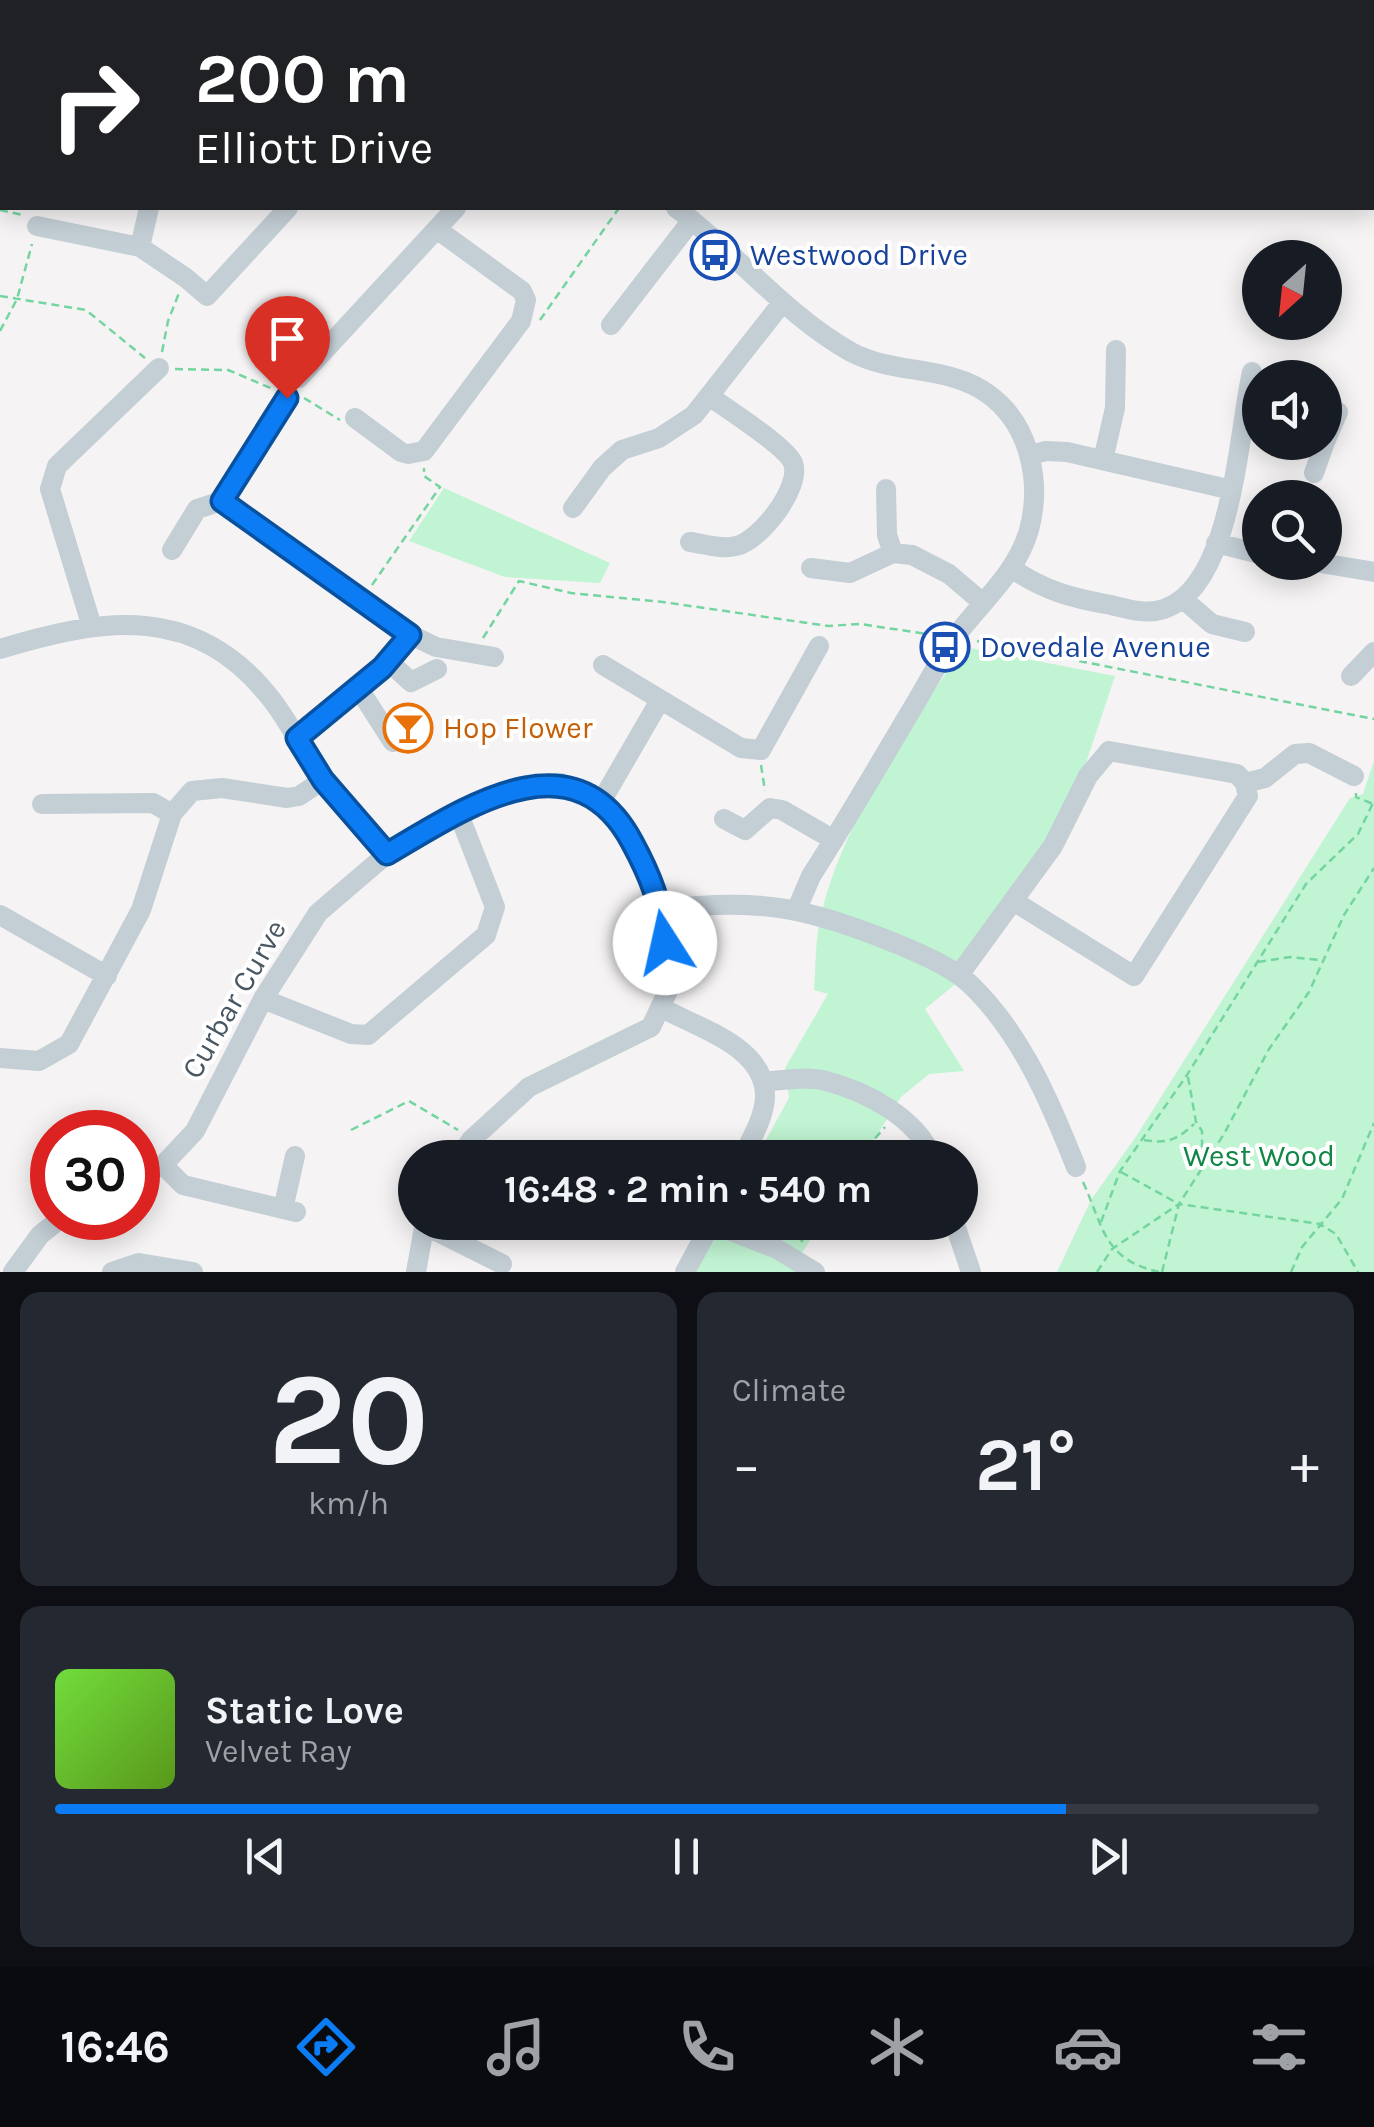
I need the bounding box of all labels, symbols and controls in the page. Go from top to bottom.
text: 200 m [195,38,410,120]
icon: right [30,40,160,170]
text: Elliott Drive [195,122,433,174]
bus stop icon: Westwood Drive [689,229,741,281]
place label: Westwood Drive [750,237,968,273]
north arrow [1242,240,1342,340]
map controls [1242,240,1342,580]
pin [245,296,330,399]
icon: arrive [260,311,315,366]
button: sound [1242,360,1342,460]
button: search [1242,480,1342,580]
bus stop icon: Dovedale Avenue [919,621,971,673]
place label: Dovedale Avenue [980,629,1211,665]
bar icon: Hop Flower [382,702,434,754]
place label: Hop Flower [443,710,593,746]
position arrow [613,891,717,995]
street label: Curbar Curve [174,913,294,1085]
speed limit sign: 30 [30,1110,160,1240]
park label: West Wood [1183,1138,1335,1174]
text: 16:48 · 2 min · 540 m [504,1167,872,1212]
text: 20 [268,1344,429,1496]
text: Climate [732,1372,846,1409]
text: 21° [975,1421,1076,1509]
text: − [732,1433,761,1497]
text: + [1290,1433,1319,1497]
text: km/h [308,1485,389,1522]
text: Static Love [205,1688,404,1733]
text: Velvet Ray [205,1733,352,1770]
icon: previous [238,1829,293,1884]
icon: pause [659,1829,714,1884]
icon: next [1081,1829,1136,1884]
icon: directions [291,2012,361,2082]
icon: music [481,2012,551,2082]
icon: phone [672,2012,742,2082]
icon: climate [862,2012,932,2082]
icon: car [1053,2012,1123,2082]
icon: filters [1244,2012,1314,2082]
text: 16:46 [60,2021,170,2073]

